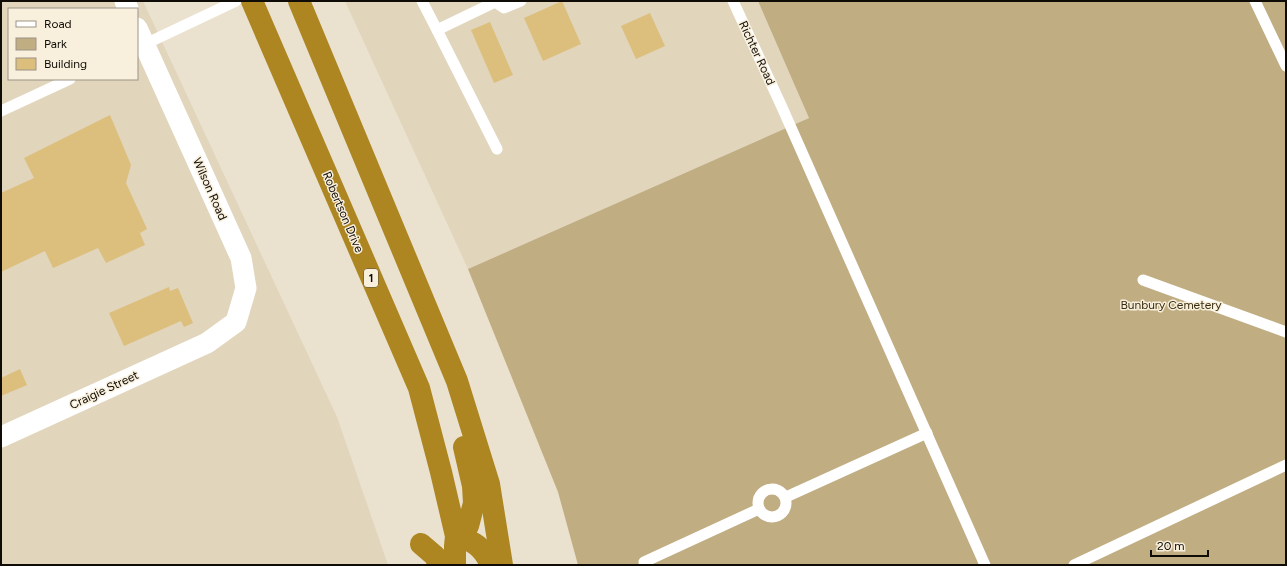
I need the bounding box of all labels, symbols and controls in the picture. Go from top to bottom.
legend [8,8,138,80]
text: Road [44,17,72,31]
street label: Richter Road [736,19,778,87]
text: Park [44,37,67,51]
text: Building [44,57,87,71]
street label: Wilson Road [190,156,230,222]
street label: Robertson Drive [320,169,367,255]
road number: 1 [364,269,378,287]
park label: Bunbury Cemetery [1120,298,1222,312]
street label: Craigie Street [67,368,141,412]
scale bar [1151,532,1208,558]
text: 20 m [1157,539,1185,553]

